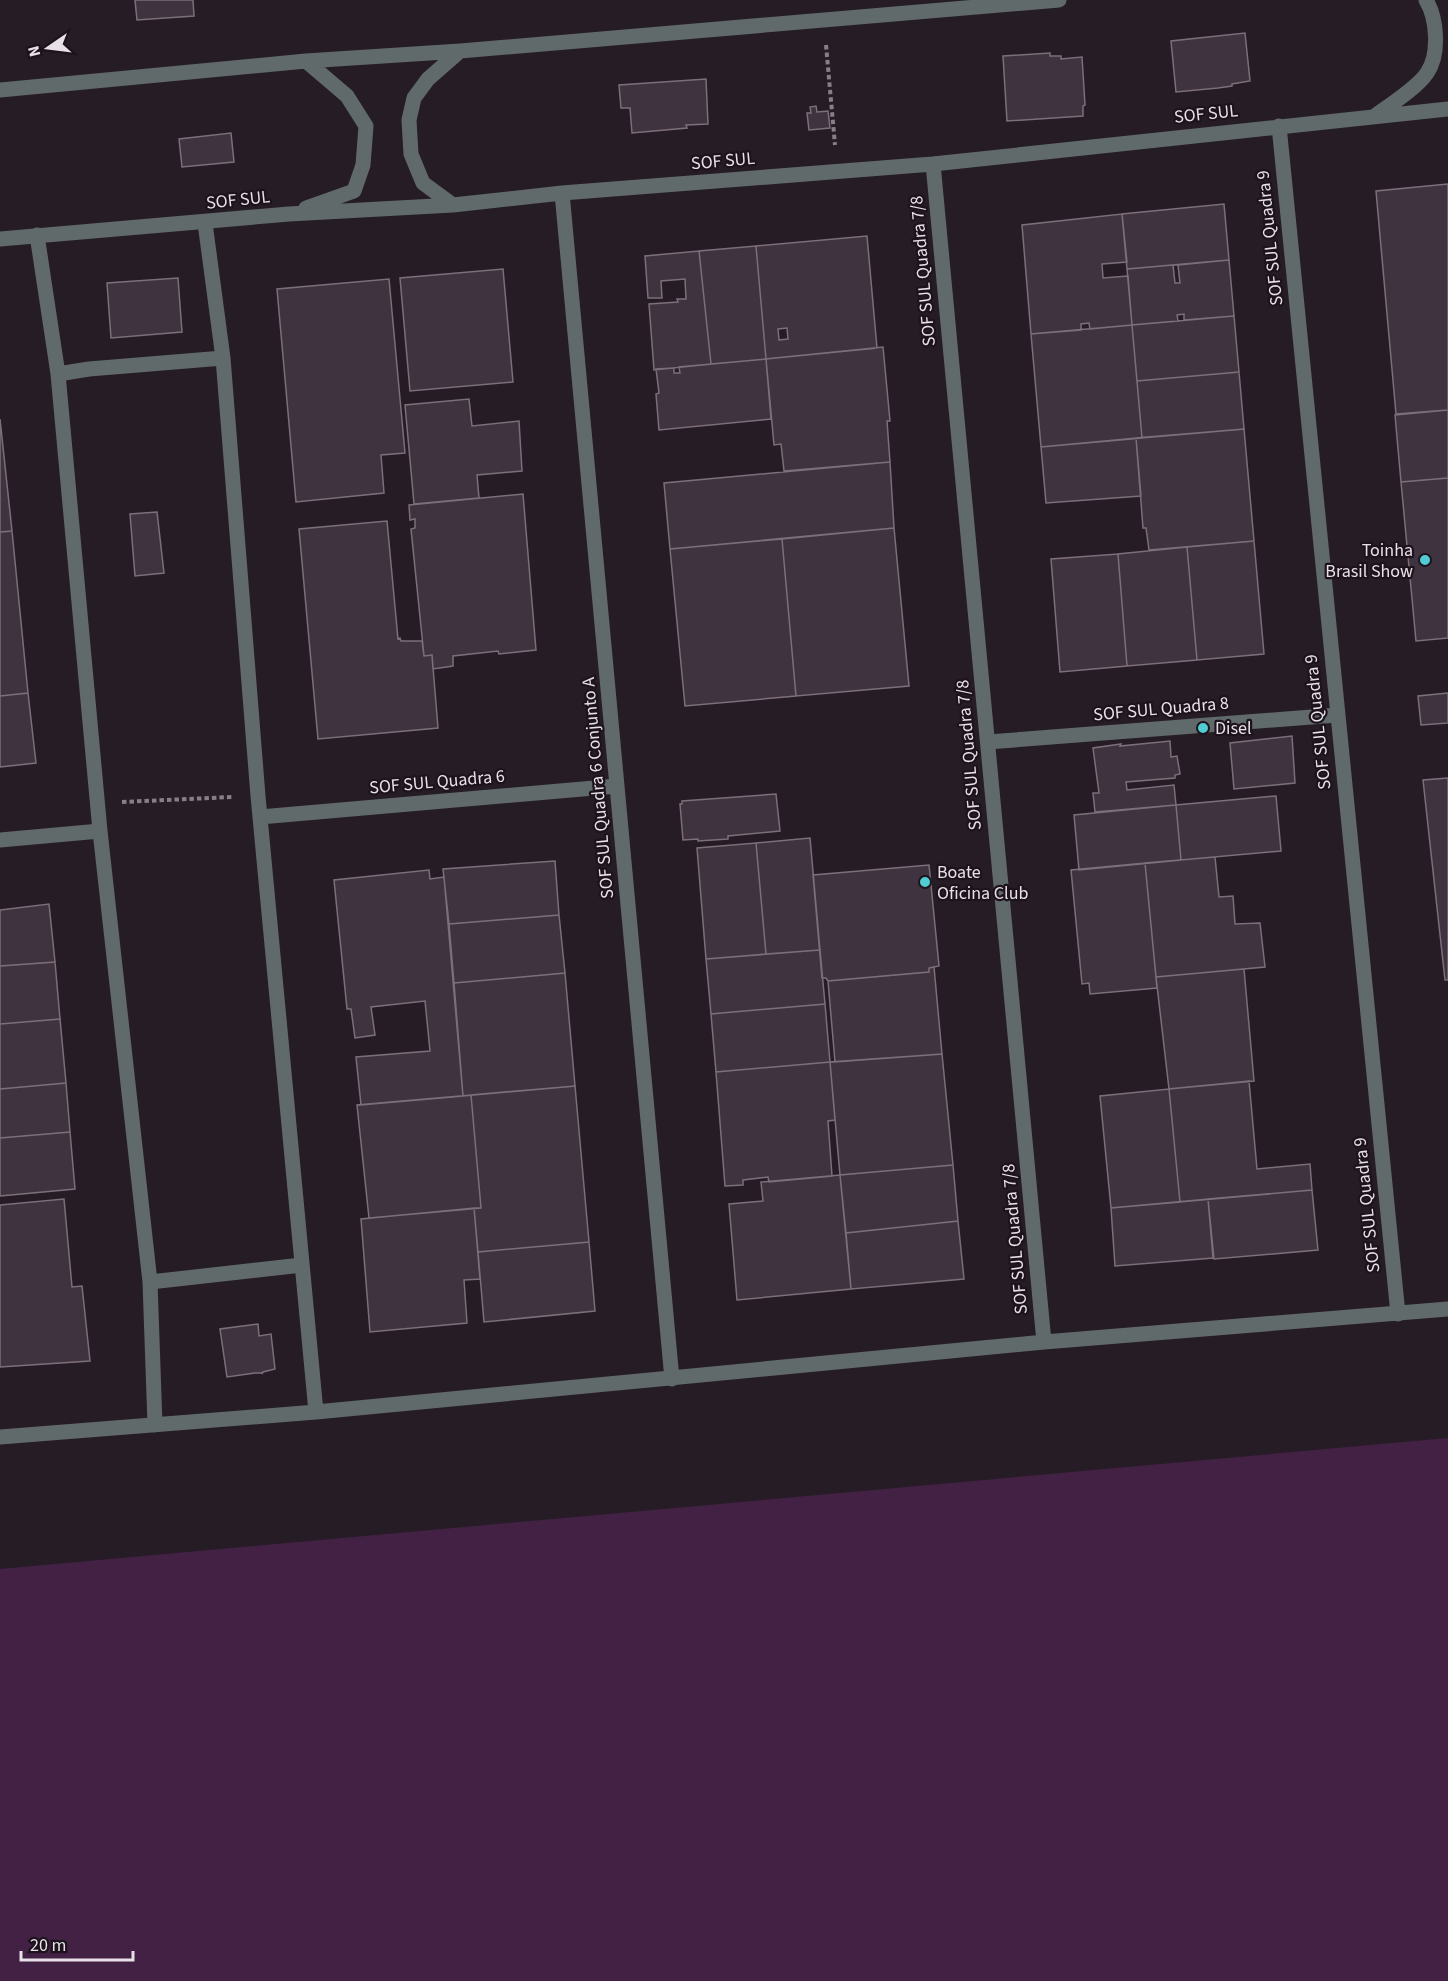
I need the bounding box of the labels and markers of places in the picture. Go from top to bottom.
place label: Toinha Brasil Show [1325,538,1413,584]
marker: Toinha Brasil Show [1418,553,1432,567]
place label: Disel [1215,716,1252,741]
marker: Disel [1196,721,1210,735]
place label: Boate Oficina Club [937,860,1028,906]
marker: Boate Oficina Club [918,875,932,889]

